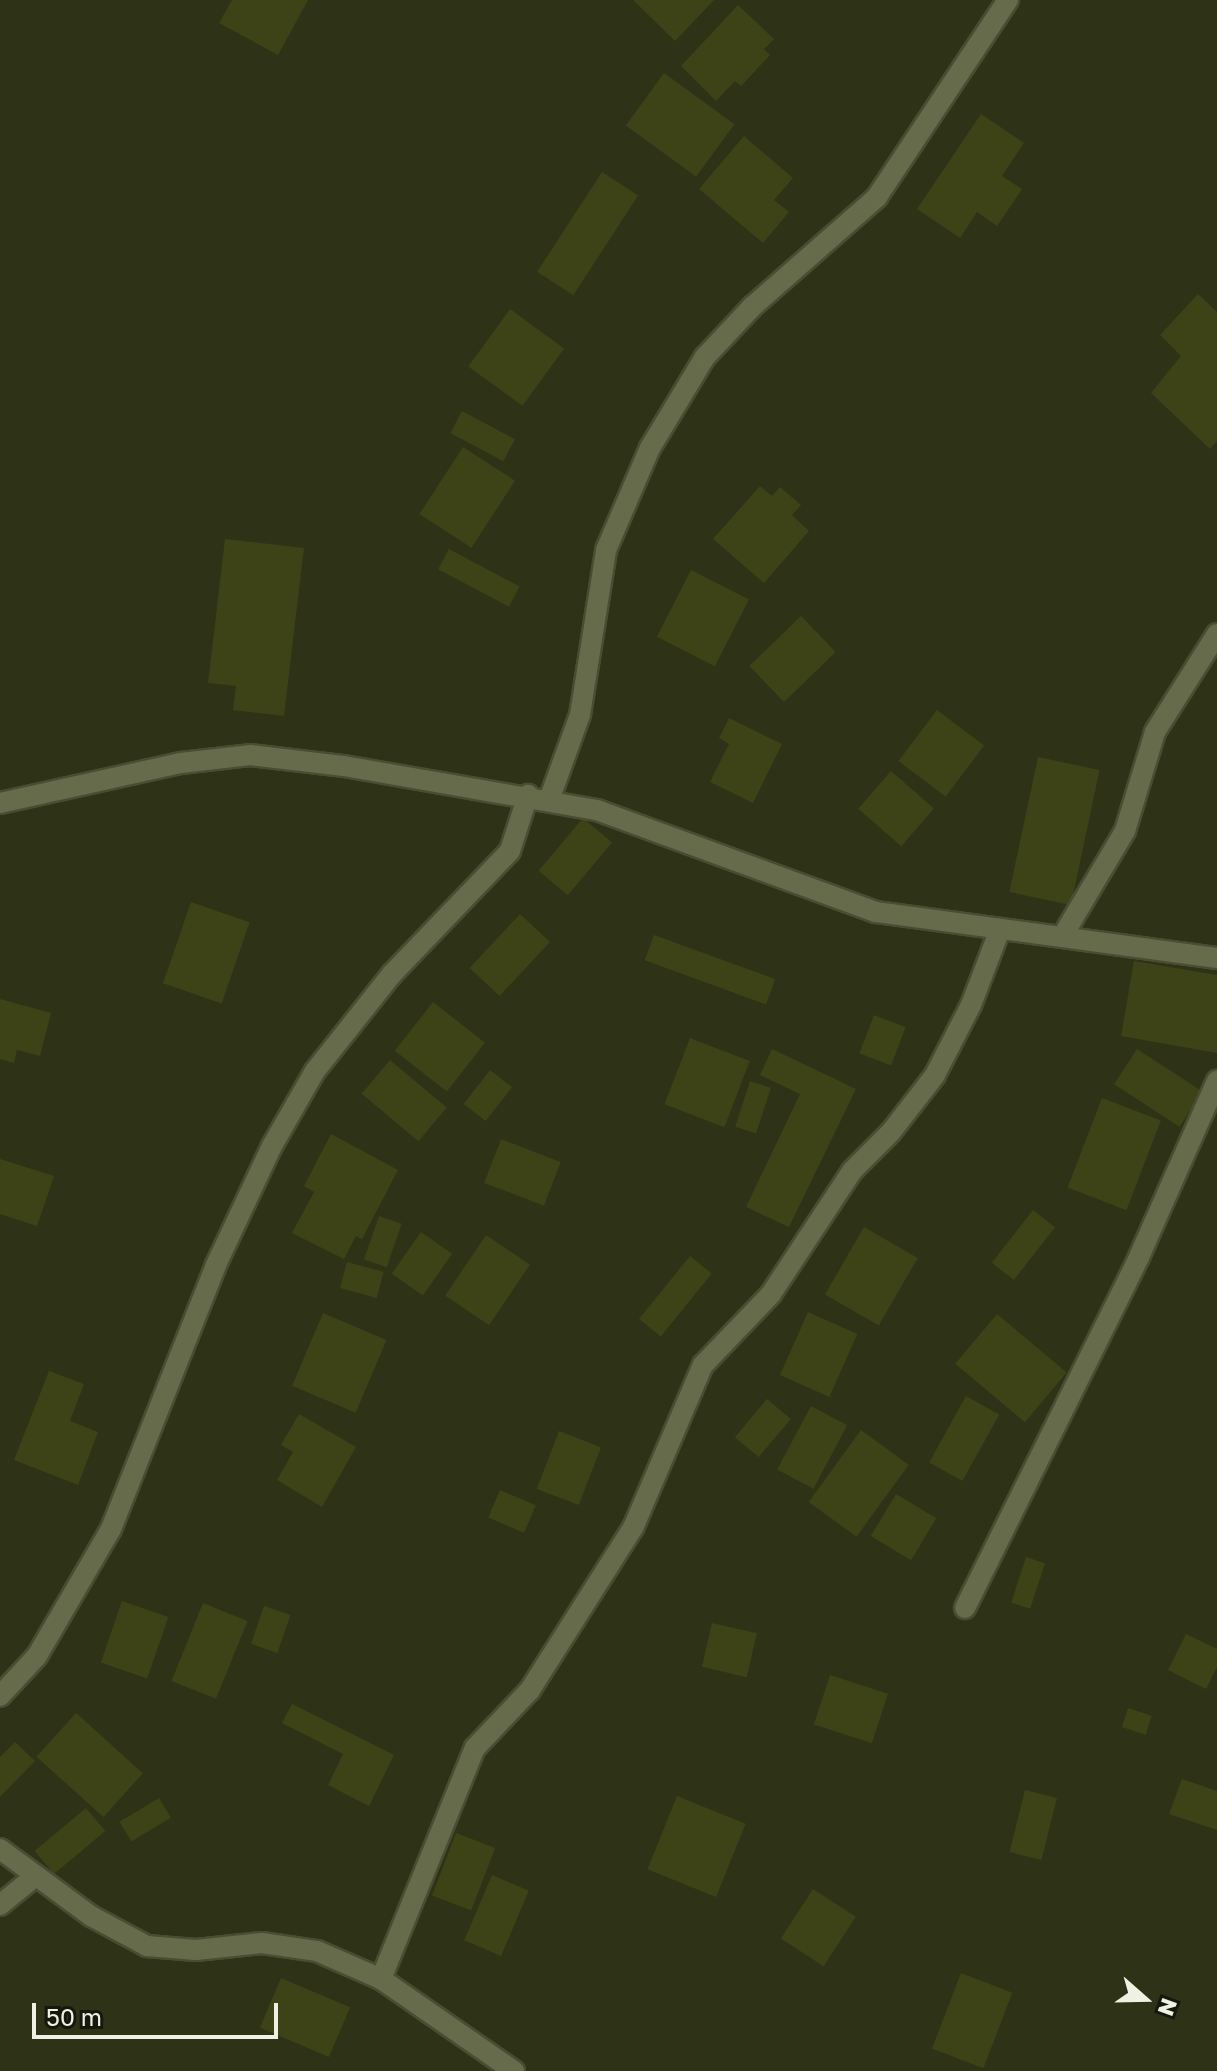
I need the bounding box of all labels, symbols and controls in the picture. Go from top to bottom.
north arrow [1105,1959,1185,2039]
scale bar [36,1987,282,2037]
text: N [1152,1995,1184,2020]
text: 50 m [46,2002,102,2031]

